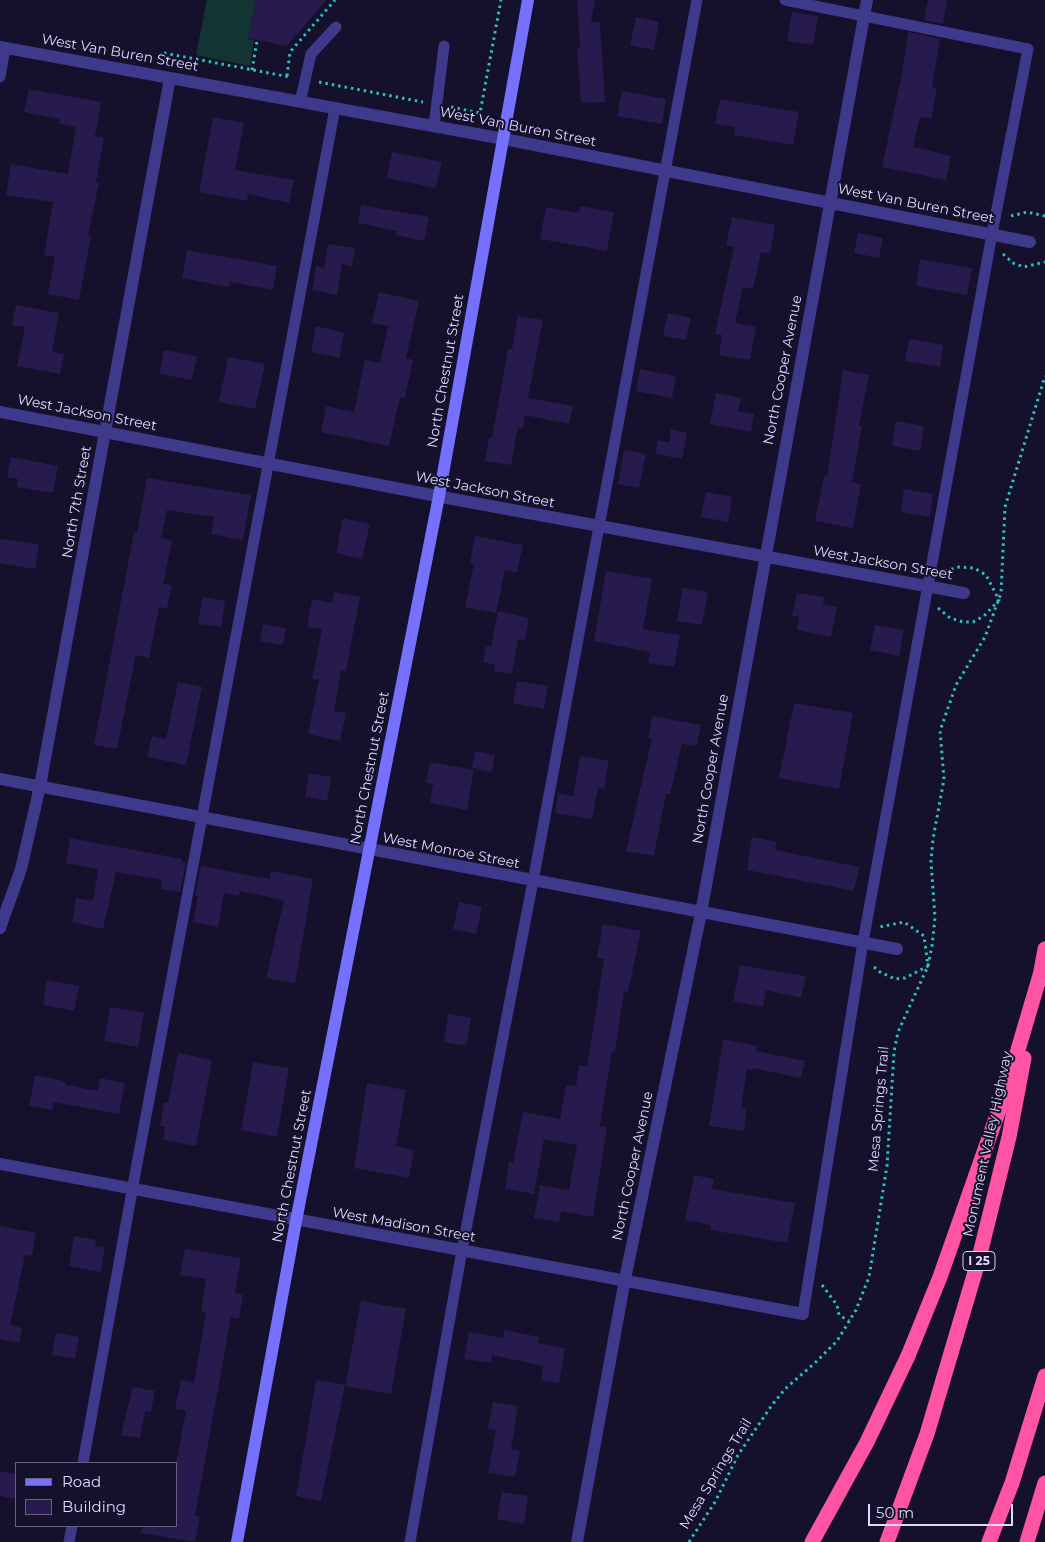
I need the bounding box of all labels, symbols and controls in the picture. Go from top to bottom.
street label: West Van Buren Street [40,31,200,75]
street label: West Van Buren Street [438,104,598,150]
street label: West Van Buren Street [836,181,996,227]
street label: North Chestnut Street [424,293,468,449]
street label: North Cooper Avenue [760,294,806,446]
street label: West Jackson Street [16,391,158,435]
street label: North 7th Street [59,444,95,560]
street label: West Jackson Street [414,468,556,512]
street label: West Jackson Street [812,542,954,584]
street label: North Chestnut Street [347,690,393,846]
street label: North Cooper Avenue [690,693,732,845]
street label: West Monroe Street [381,829,521,873]
street label: Mesa Springs Trail [865,1045,893,1173]
street label: Monument Valley Highway [960,1050,1016,1238]
street label: North Chestnut Street [269,1088,315,1244]
street label: North Cooper Avenue [609,1090,657,1242]
street label: West Madison Street [331,1204,477,1246]
road number: I 25 [963,1252,995,1270]
street label: Mesa Springs Trail [676,1416,756,1532]
legend [15,1462,178,1527]
text: Road [62,1472,101,1491]
scale bar [870,1494,1015,1526]
text: Building [62,1497,126,1516]
text: 50 m [876,1503,914,1522]

